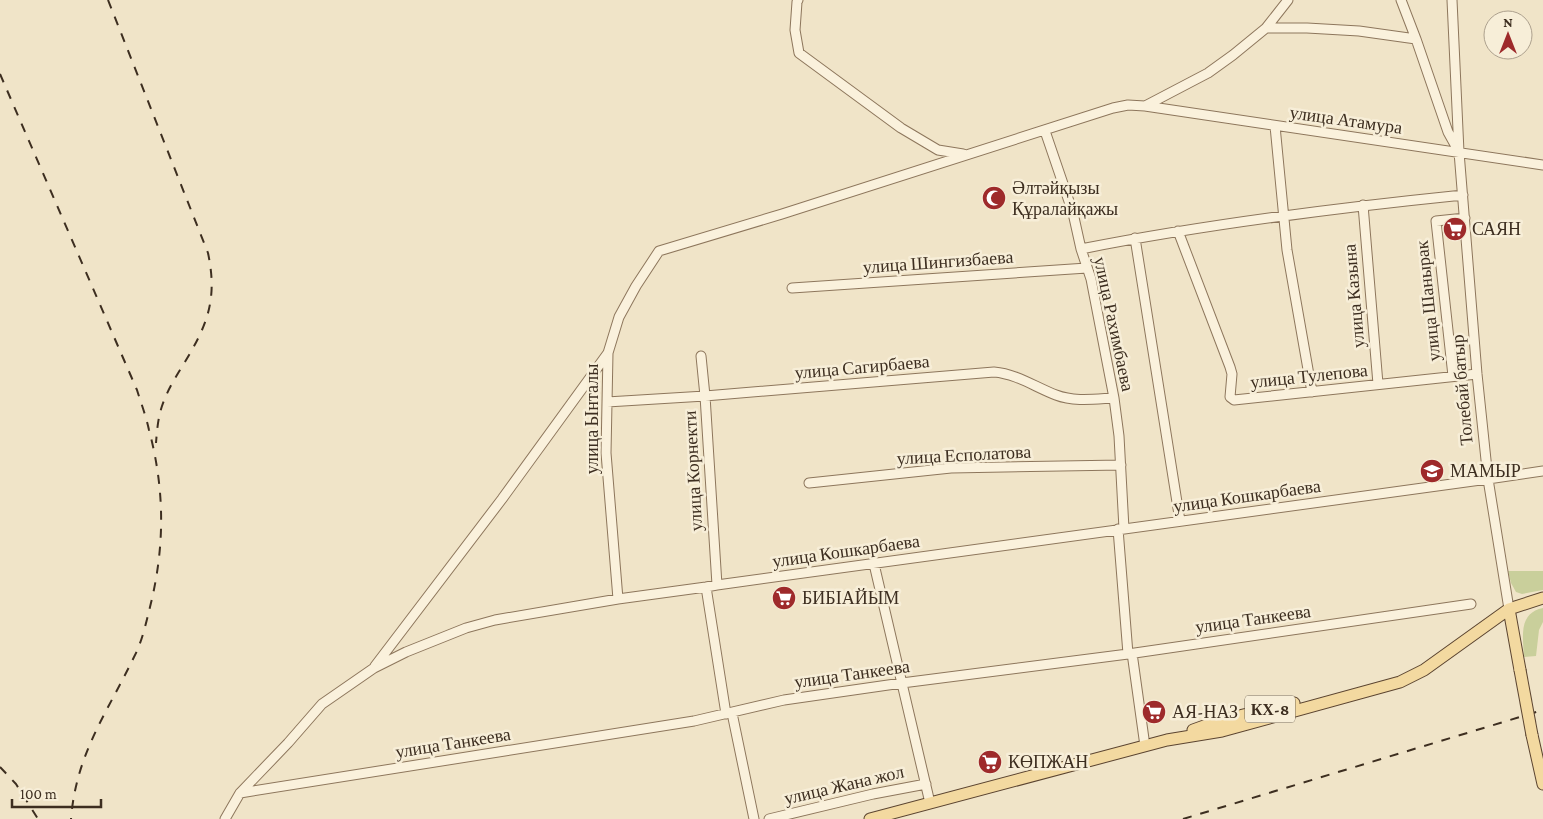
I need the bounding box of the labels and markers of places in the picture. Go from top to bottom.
place label: Әлтәйқызы Құралайқажы [1012,178,1118,219]
mosque icon: Әлтәйқызы Құралайқажы [981,185,1007,211]
supermarket icon: САЯН [1442,216,1468,242]
place label: САЯН [1472,219,1521,239]
school or university icon: МАМЫР [1419,458,1445,484]
place label: МАМЫР [1450,461,1521,481]
supermarket icon: БИБІАЙЫМ [771,585,797,611]
place label: БИБІАЙЫМ [802,588,899,608]
supermarket icon: АЯ-НАЗ [1141,699,1167,725]
place label: АЯ-НАЗ [1172,702,1238,722]
supermarket icon: КӨПЖАН [977,749,1003,775]
place label: КӨПЖАН [1008,752,1088,772]

